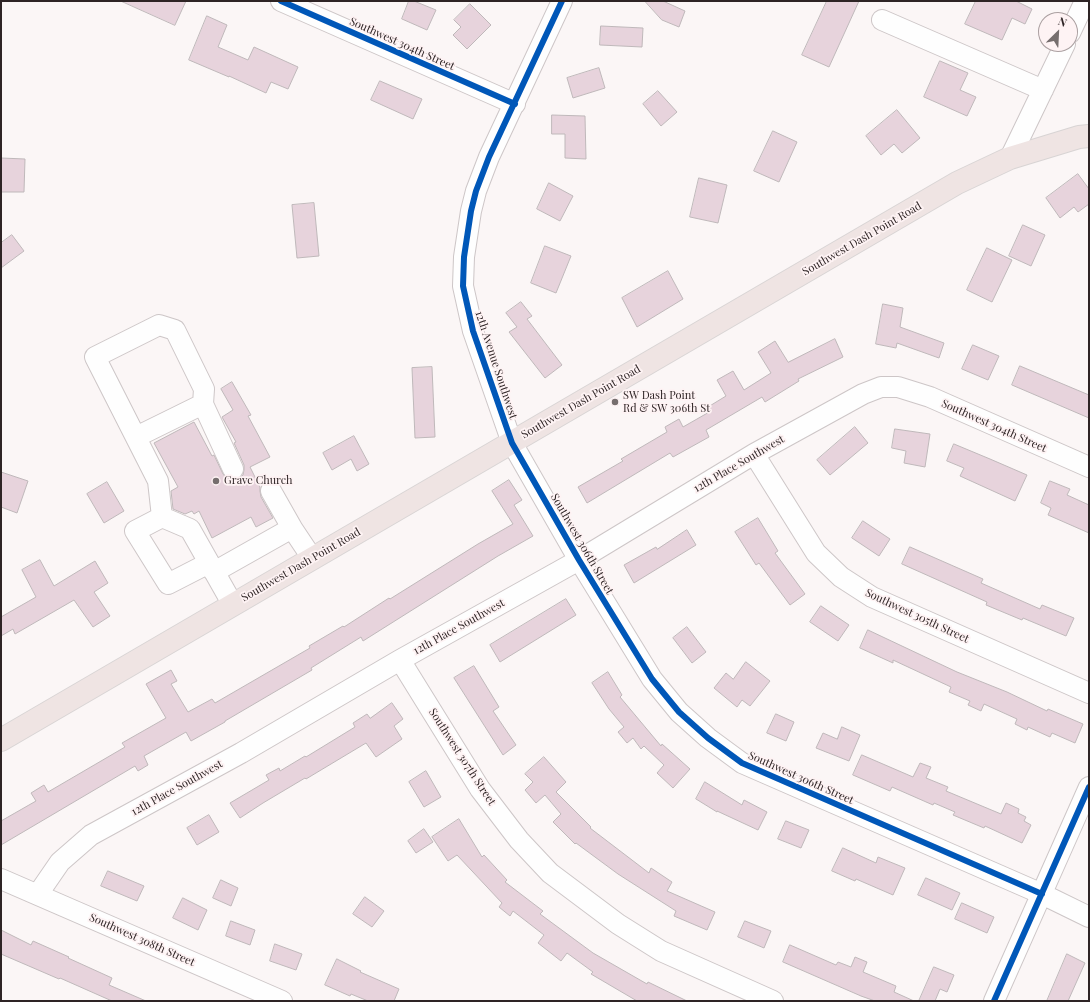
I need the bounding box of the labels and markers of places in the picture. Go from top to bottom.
place label: SW Dash Point Rd & SW 306th St [623,389,710,415]
marker: SW Dash Point Rd & SW 306th St [610,397,620,407]
place label: Grave Church [224,474,293,488]
marker: Grave Church [211,476,221,486]

